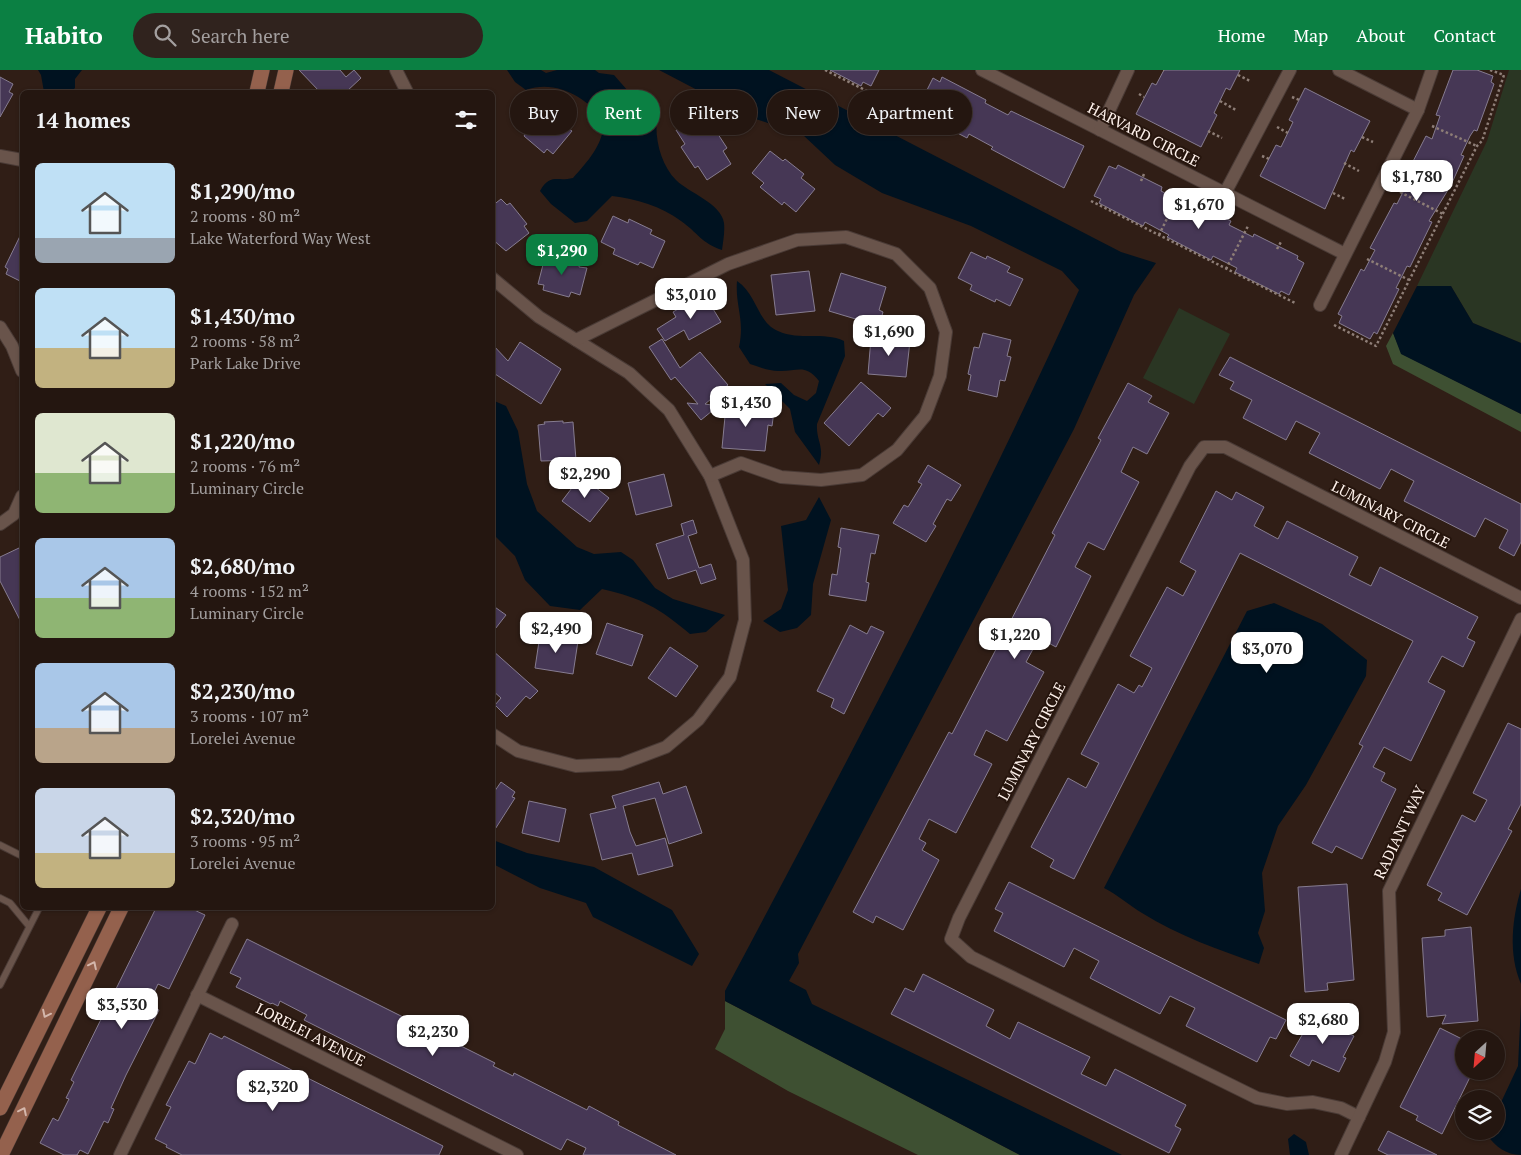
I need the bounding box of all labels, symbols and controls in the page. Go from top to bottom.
search box [133,13,483,58]
text: Habito [25,19,103,51]
icon: search [151,21,179,49]
text: Search here [191,23,290,48]
text: Home [1218,23,1265,47]
text: Map [1293,23,1328,47]
text: About [1356,23,1405,47]
text: Contact [1433,23,1496,47]
chip: Buy [510,90,577,135]
chip: Rent [587,90,660,135]
chip: Filters [670,90,757,135]
chip: New [767,90,838,135]
chip: Apartment [848,90,972,135]
street label: HARVARD CIRCLE [1085,97,1203,171]
text: 14 homes [35,106,131,134]
icon: filters [452,106,480,134]
pin: $1,780 [1376,160,1458,202]
text: $1,780 [1392,165,1442,187]
text: $1,290/mo [190,177,295,205]
icon: home [75,183,135,243]
pin: $1,670 [1158,188,1240,230]
text: $1,670 [1174,193,1224,215]
text: 2 rooms · 80 m² [190,205,300,227]
text: Lake Waterford Way West [190,227,371,249]
pin: $1,290 [521,234,603,276]
text: $1,290 [537,239,587,261]
pin: $3,010 [650,278,732,320]
text: $3,010 [666,283,716,305]
text: $1,430/mo [190,302,295,330]
icon: home [75,308,135,368]
pin: $1,690 [848,314,930,357]
text: $1,690 [864,320,914,342]
text: 2 rooms · 58 m² [190,330,300,352]
text: Park Lake Drive [190,352,301,374]
pin: $1,430 [705,386,787,428]
text: $1,430 [721,391,771,413]
text: $1,220/mo [190,427,295,455]
icon: home [75,433,135,493]
text: 2 rooms · 76 m² [190,455,300,477]
pin: $2,290 [544,456,626,499]
text: $2,290 [560,462,610,484]
street label: LUMINARY CIRCLE [1328,475,1454,553]
text: Luminary Circle [190,477,304,499]
text: $2,680/mo [190,552,295,580]
icon: home [75,558,135,618]
text: 4 rooms · 152 m² [190,580,309,602]
text: Luminary Circle [190,602,304,624]
pin: $2,490 [515,612,597,654]
text: $2,490 [531,617,581,639]
pin: $1,220 [974,618,1056,660]
text: $1,220 [990,623,1040,645]
pin: $3,070 [1226,632,1308,674]
text: $3,070 [1242,637,1292,659]
text: $2,230/mo [190,677,295,705]
street label: LUMINARY CIRCLE [992,678,1070,804]
icon: home [75,683,135,743]
text: 3 rooms · 107 m² [190,705,309,727]
text: Lorelei Avenue [190,727,295,749]
street label: RADIANT WAY [1369,782,1430,882]
text: $2,320/mo [190,802,295,830]
icon: home [75,808,135,868]
text: 3 rooms · 95 m² [190,830,300,852]
text: Lorelei Avenue [190,852,295,874]
one-way arrow [87,961,97,970]
pin: $3,530 [81,988,163,1030]
text: $3,530 [97,993,147,1015]
street label: LORELEI AVENUE [253,998,369,1070]
pin: $2,680 [1282,1002,1364,1045]
text: $2,680 [1298,1008,1348,1030]
one-way arrow [42,1009,53,1018]
pin: $2,230 [392,1014,474,1057]
text: $2,230 [408,1020,458,1042]
north arrow [1455,1030,1505,1080]
map controls [1455,1030,1505,1140]
pin: $2,320 [232,1070,314,1112]
text: $2,320 [248,1075,298,1097]
button: layers [1455,1090,1505,1140]
one-way arrow [16,1107,27,1116]

